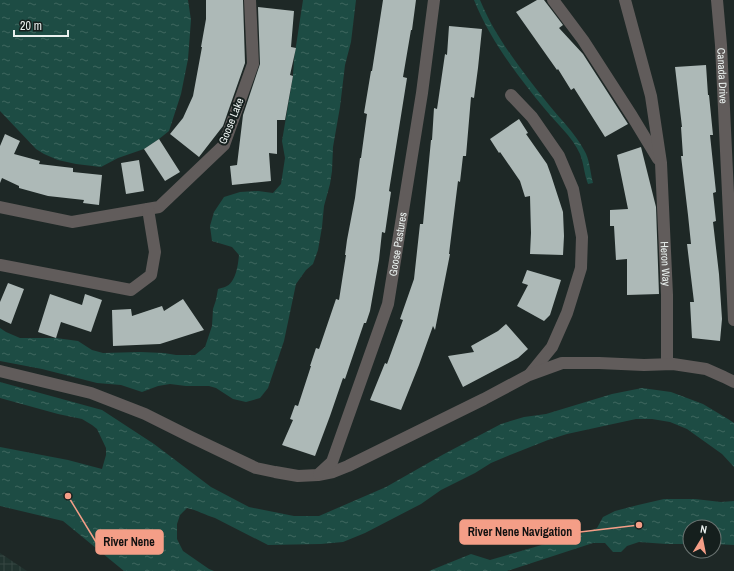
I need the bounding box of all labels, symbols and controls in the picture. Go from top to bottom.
scale bar [14,12,68,38]
text: 20 m [20,18,42,34]
street label: Canada Drive [714,48,731,104]
street label: Goose Lake [215,96,247,146]
street label: Goose Pastures [386,210,410,277]
street label: Heron Way [658,241,674,287]
north arrow [682,519,722,559]
callout: River Nene Navigation [460,520,580,544]
text: N [699,522,708,537]
text: River Nene Navigation [468,524,572,540]
callout: River Nene [96,530,163,554]
text: River Nene [103,534,155,550]

